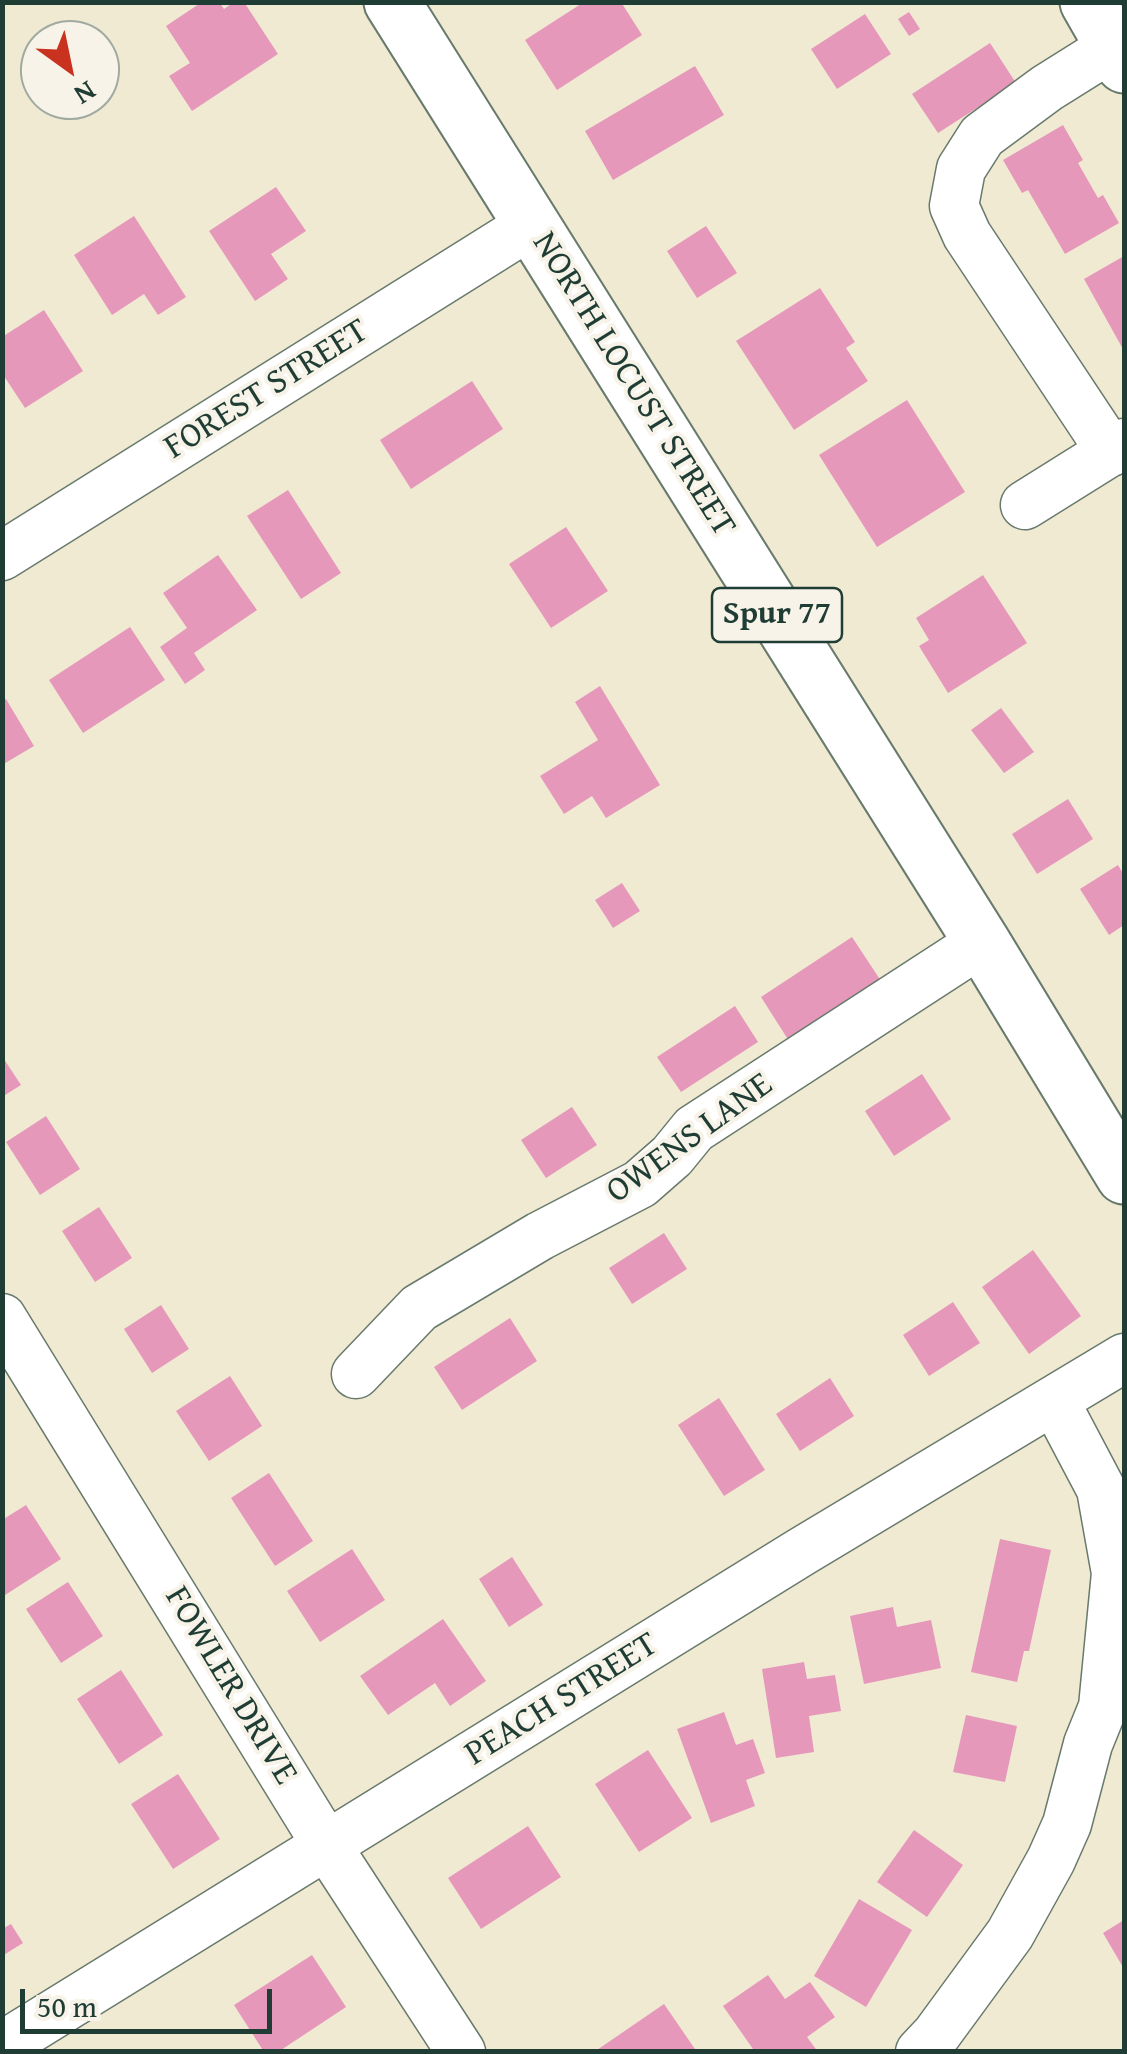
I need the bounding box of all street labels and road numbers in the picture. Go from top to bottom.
street label: NORTH LOCUST STREET [522,225,744,545]
street label: FOREST STREET [157,311,377,469]
road number: Spur 77 [712,588,842,642]
street label: OWENS LANE [599,1065,781,1213]
street label: FOWLER DRIVE [154,1579,306,1793]
street label: PEACH STREET [458,1624,666,1776]

